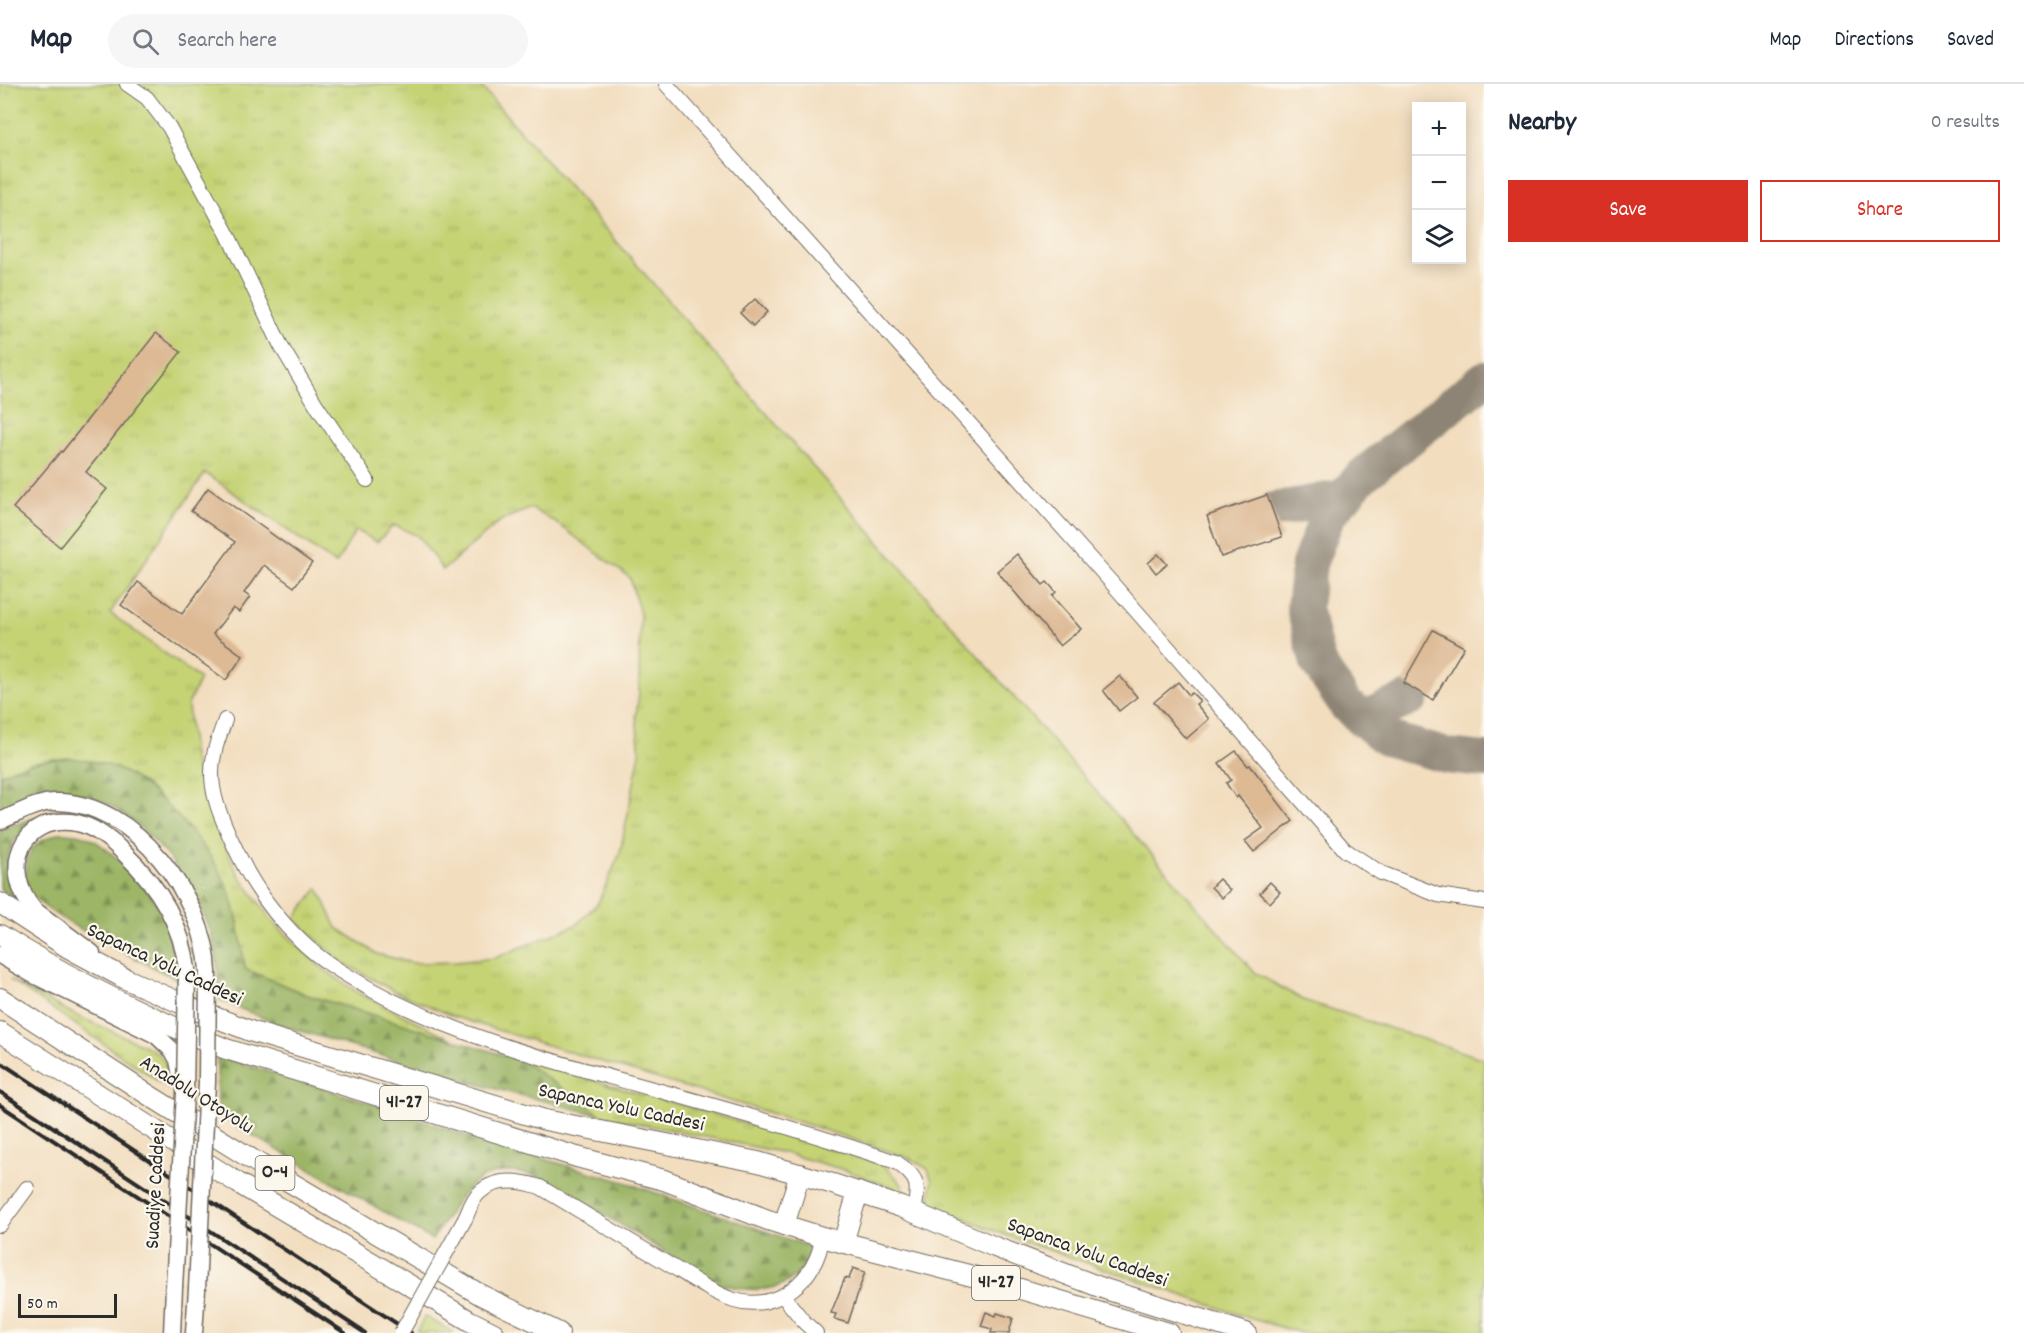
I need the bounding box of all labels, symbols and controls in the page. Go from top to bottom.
search box [108,14,528,68]
text: Map [30,21,72,61]
icon: search [129,25,162,58]
text: Search here [177,26,277,57]
text: Map [1770,26,1801,56]
text: Directions [1834,26,1914,56]
text: Saved [1947,26,1994,56]
map controls [1412,102,1466,264]
button: + [1412,102,1466,156]
text: Nearby [1508,105,1576,142]
text: 0 results [1931,109,2000,137]
button: − [1412,156,1466,210]
button: Save [1508,180,1748,242]
button: Share [1760,180,2000,242]
button: layers [1412,210,1466,264]
street label: Sapanca Yolu Caddesi [81,917,247,1015]
street label: Anadolu Otoyolu [133,1049,259,1143]
street label: Sapanca Yolu Caddesi [535,1077,707,1141]
road number: 41-27 [380,1086,428,1120]
street label: Suadiye Caddesi [139,1122,175,1250]
road number: O-4 [256,1156,294,1190]
street label: Sapanca Yolu Caddesi [1002,1211,1172,1297]
road number: 41-27 [972,1266,1020,1300]
scale bar [18,1291,117,1318]
text: 50 m [27,1293,58,1316]

